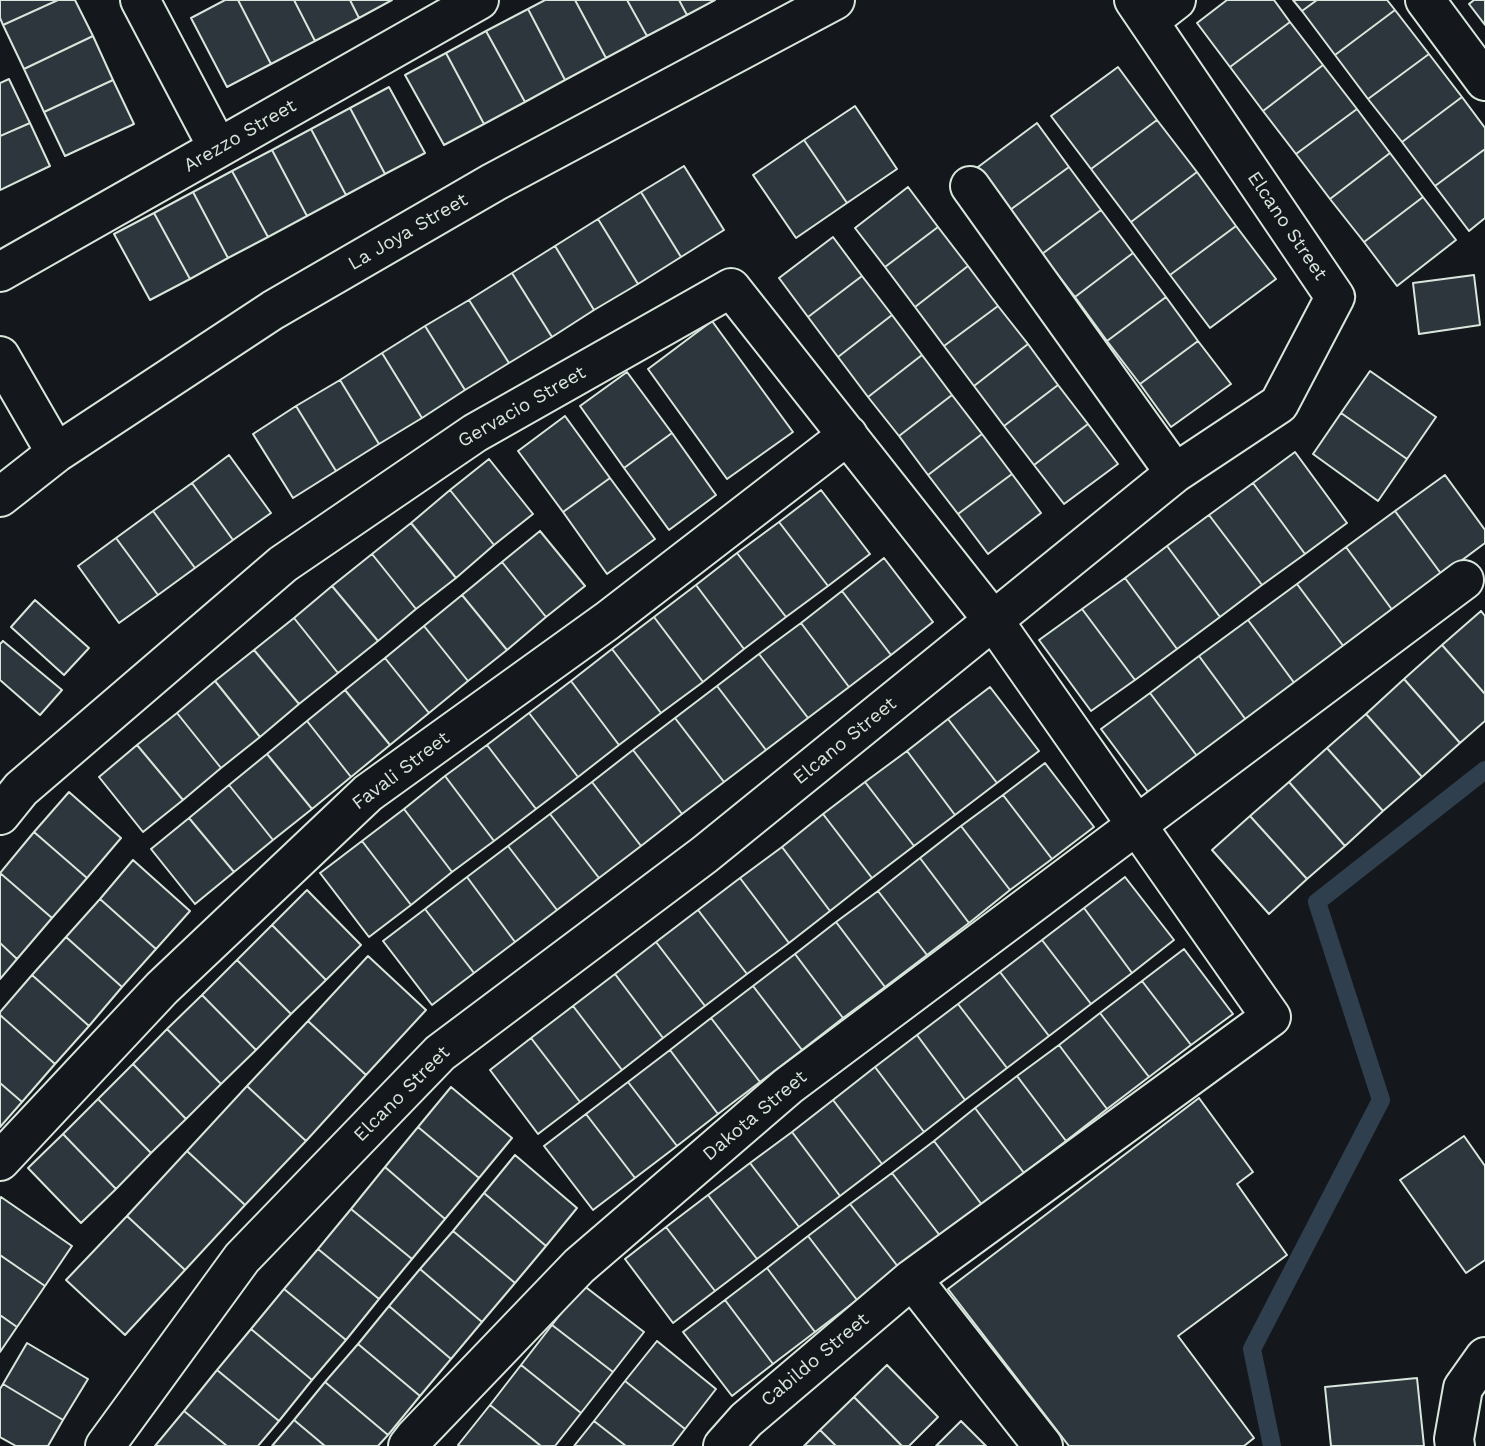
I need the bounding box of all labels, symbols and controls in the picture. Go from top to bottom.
street label: Arezzo Street [180,95,300,177]
street label: Elcano Street [1242,167,1332,285]
street label: La Joya Street [344,189,472,275]
street label: Gervacio Street [454,361,590,453]
street label: Elcano Street [789,692,901,790]
street label: Favali Street [348,727,454,815]
street label: Elcano Street [349,1041,455,1147]
street label: Dakota Street [698,1066,812,1166]
street label: Cabildo Street [757,1308,873,1412]

